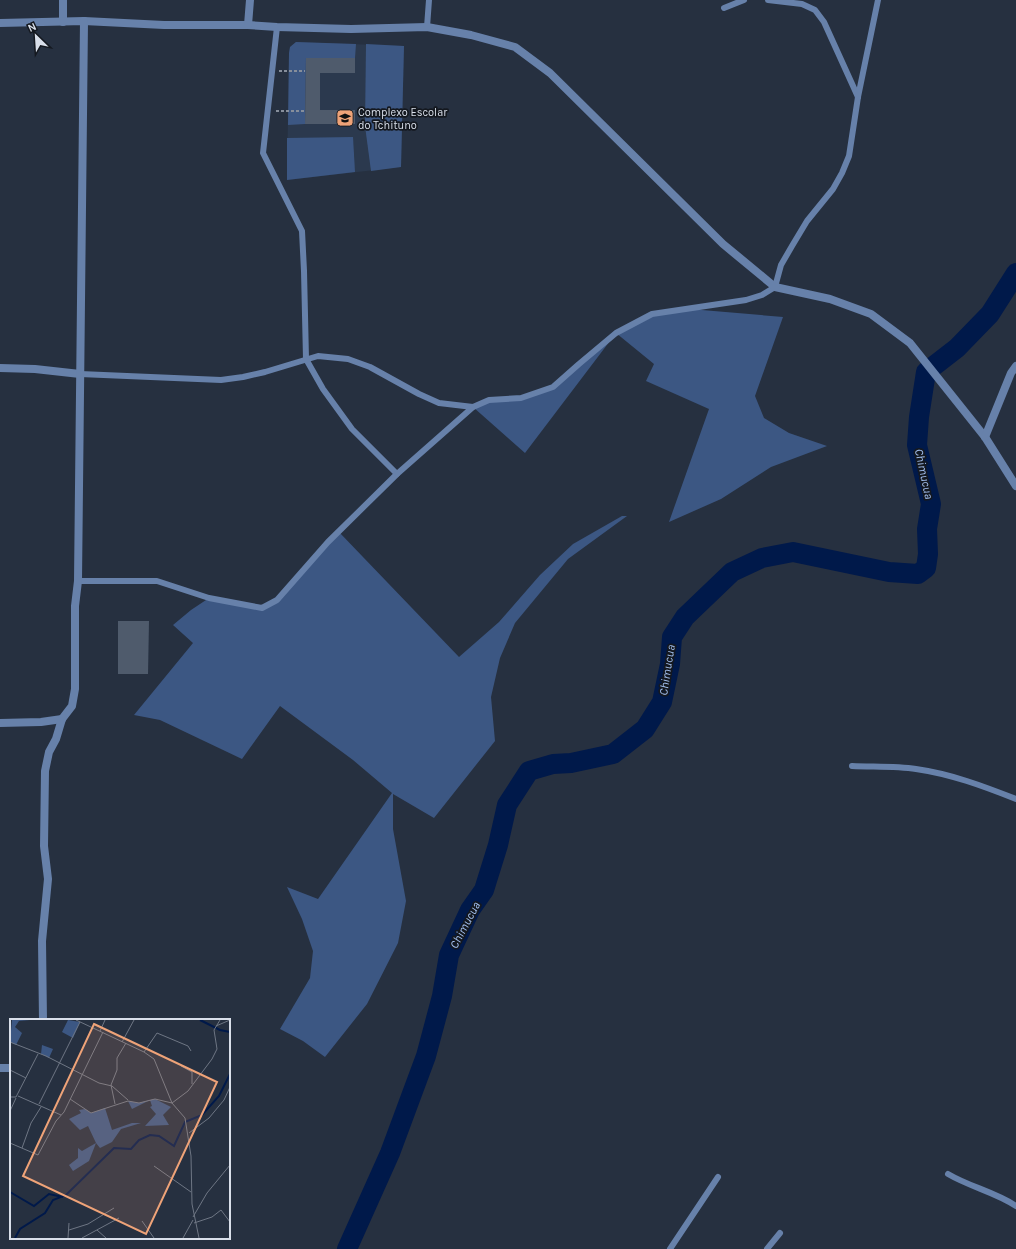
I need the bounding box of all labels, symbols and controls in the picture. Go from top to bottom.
north arrow [16,16,56,56]
text: N [26,20,38,35]
place label: Complexo Escolar do Tchituno [358,106,447,132]
school or university icon: Complexo Escolar do Tchituno [335,108,355,128]
water label: Chimucua [912,448,936,500]
water label: Chimucua [656,644,678,696]
water label: Chimucua [447,899,483,951]
inset map [10,1019,230,1239]

